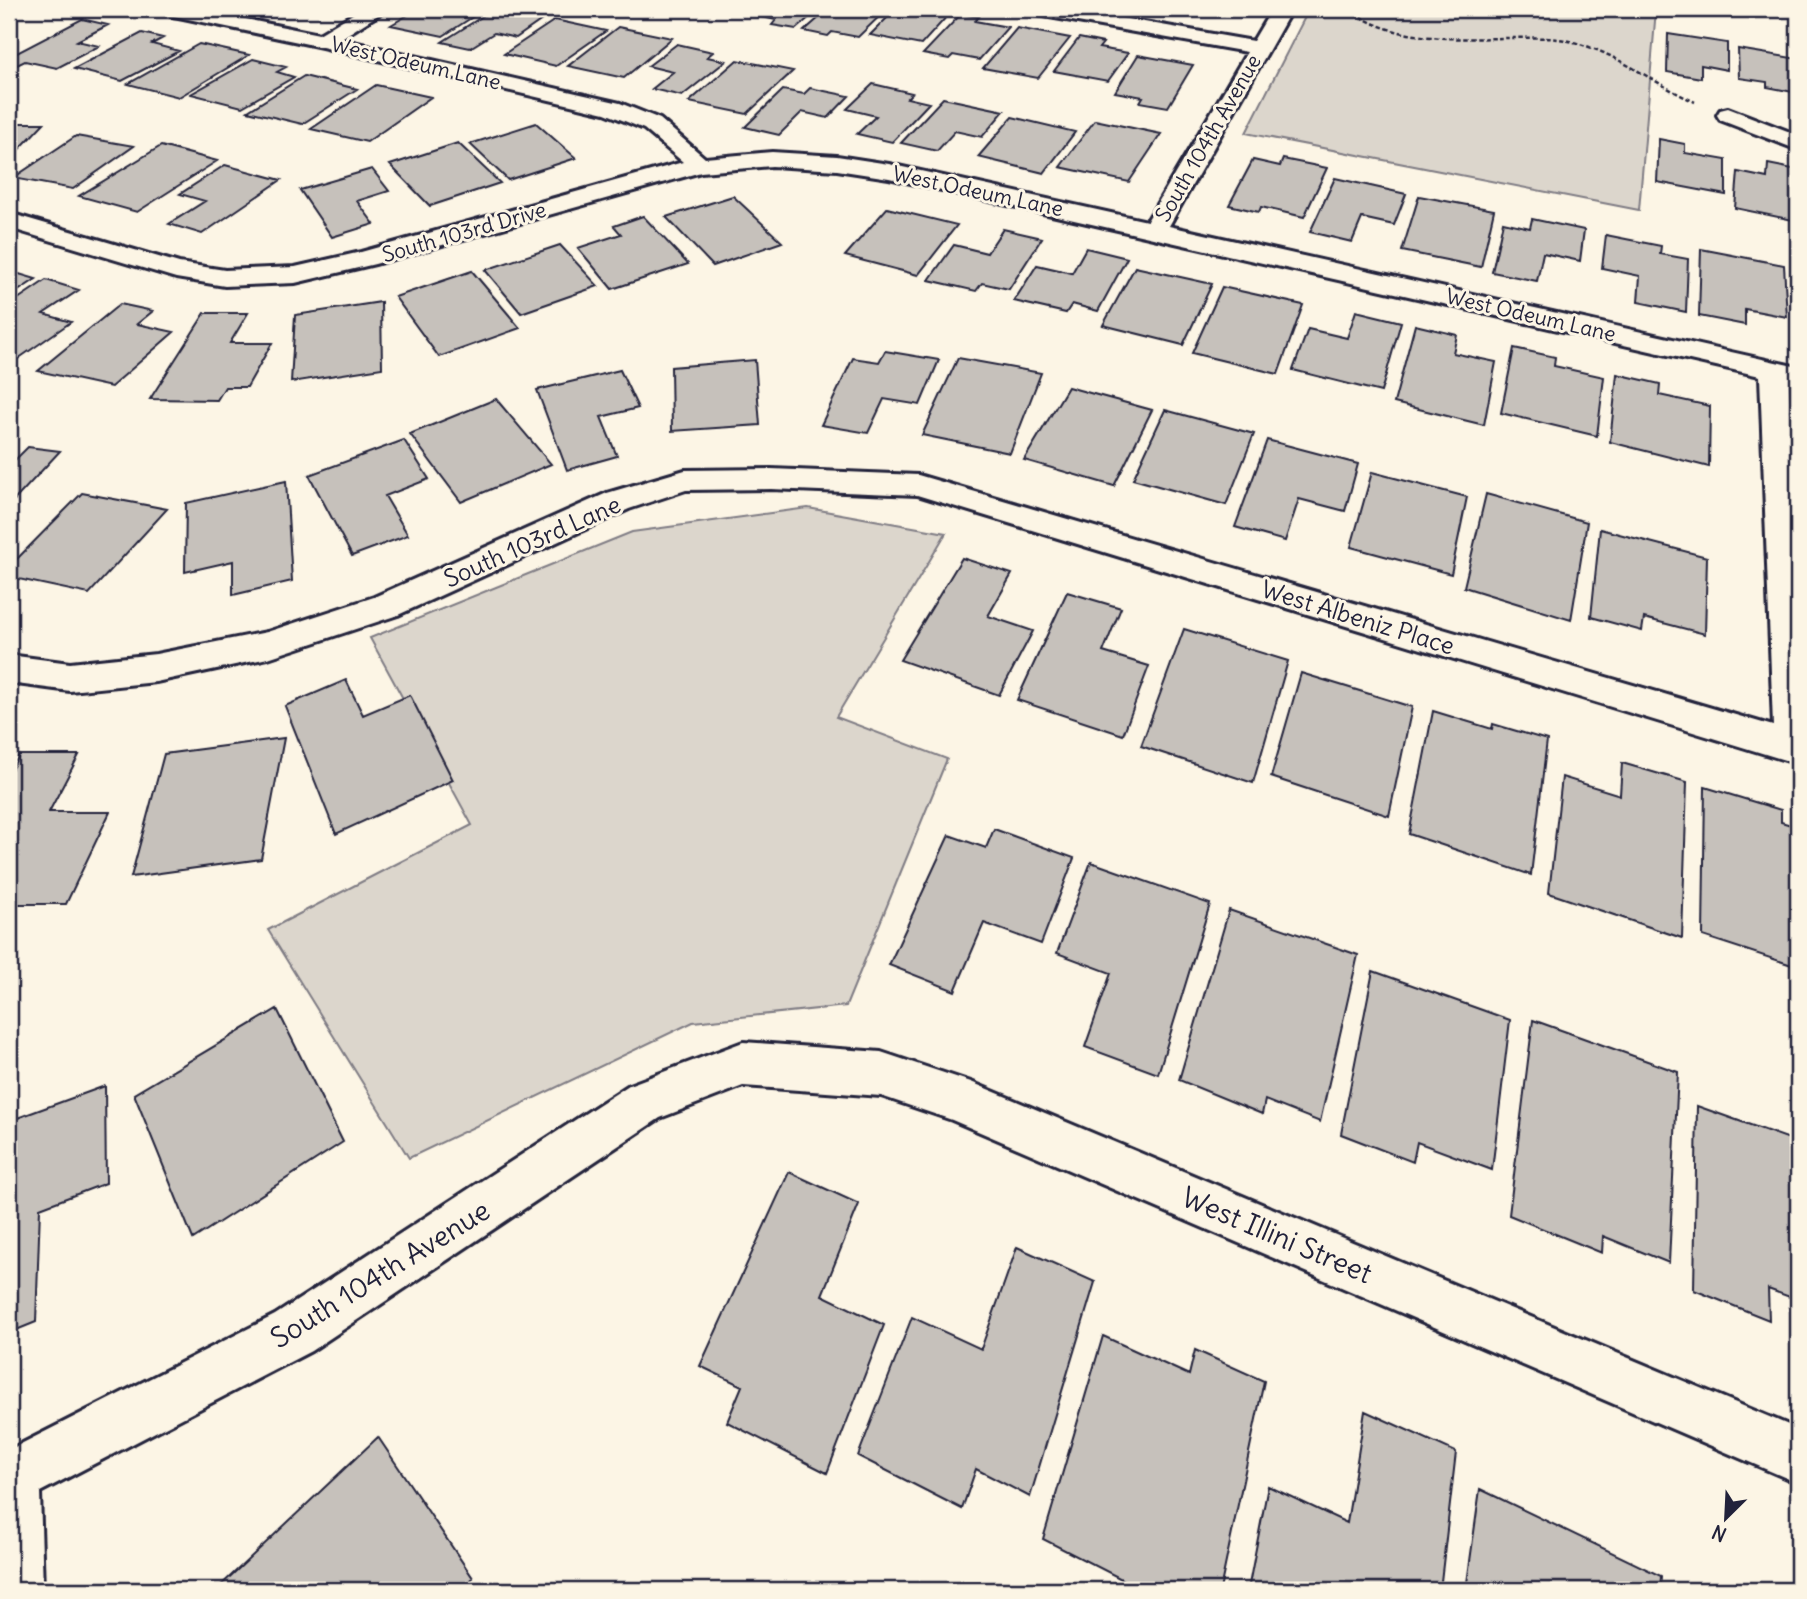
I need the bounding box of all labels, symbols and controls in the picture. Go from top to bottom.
street label: West Odeum Lane [328,30,504,96]
street label: South 104th Avenue [1149,49,1267,227]
street label: West Odeum Lane [890,160,1066,222]
street label: South 103rd Drive [379,196,549,268]
street label: West Odeum Lane [1443,282,1619,348]
street label: South 103rd Lane [439,489,625,593]
street label: West Albeniz Place [1258,573,1458,661]
street label: West Illini Street [1176,1179,1378,1291]
street label: South 104th Avenue [264,1192,496,1356]
north arrow [1692,1484,1762,1554]
text: N [1708,1520,1730,1547]

